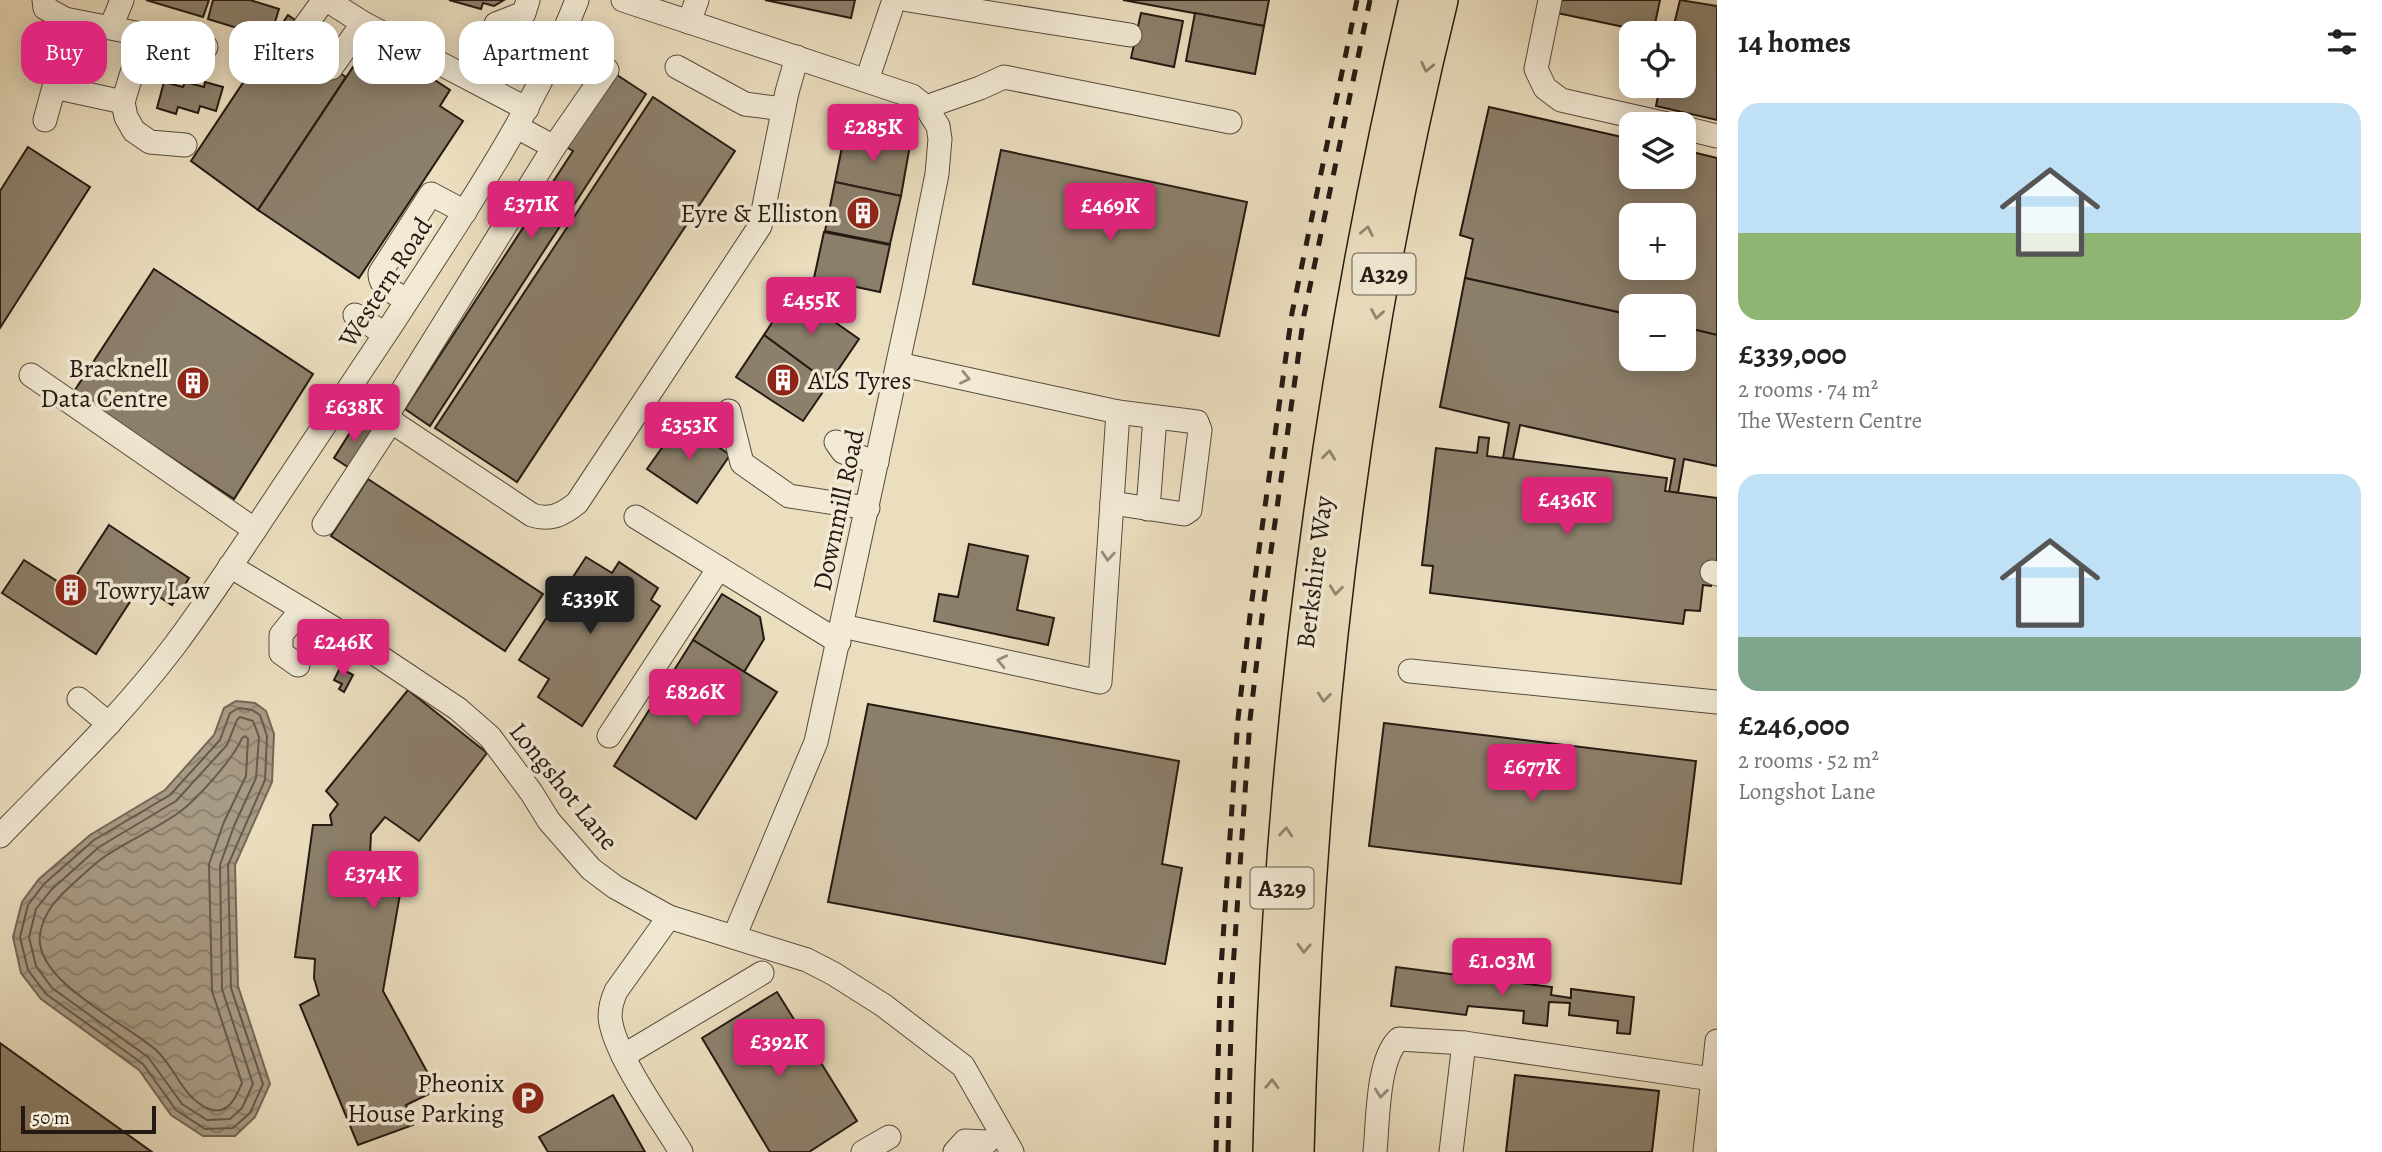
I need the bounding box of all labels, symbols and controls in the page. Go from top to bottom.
chip: Buy [21,21,107,84]
chip: Rent [121,21,215,84]
chip: Filters [229,21,339,84]
chip: New [353,21,445,84]
chip: Apartment [459,21,614,84]
map controls [1619,21,1696,371]
button: locate [1619,21,1696,98]
text: 14 homes [1738,22,1851,62]
icon: filters [2323,23,2361,61]
one-way arrow [1420,61,1435,73]
pin: £285K [824,104,922,164]
text: £285K [843,111,903,142]
button: layers [1619,112,1696,189]
icon: home [1987,149,2113,275]
pin: £371K [482,182,580,241]
pin: £469K [1061,184,1159,243]
text: £371K [504,188,559,219]
text: £469K [1080,190,1140,221]
building icon: Eyre & Elliston [844,194,882,232]
place label: Eyre & Elliston [680,196,838,231]
button: + [1619,203,1696,280]
street label: Western Road [330,211,440,355]
one-way arrow [1359,225,1374,237]
road number: A329 [1352,254,1416,295]
pin: £455K [762,278,860,337]
text: £455K [782,284,840,315]
button: − [1619,294,1696,371]
one-way arrow [1370,308,1385,320]
text: £339,000 [1738,334,1847,374]
place label: Bracknell Data Centre [40,351,168,416]
building icon: ALS Tyres [764,361,802,399]
place label: ALS Tyres [807,363,912,398]
building icon: Bracknell Data Centre [174,364,212,402]
one-way arrow [959,370,971,385]
text: 2 rooms · 74 m² [1738,374,1878,405]
pin: £638K [305,384,403,444]
text: £638K [325,391,383,422]
pin: £353K [640,402,738,462]
text: The Western Centre [1738,405,1922,436]
text: £353K [661,409,717,440]
street label: Downmill Road [804,426,873,594]
one-way arrow [1321,450,1336,461]
pin: £436K [1518,477,1616,537]
text: £436K [1538,484,1596,515]
street label: Berkshire Way [1288,493,1341,650]
icon: home [1987,520,2113,646]
one-way arrow [1101,551,1116,562]
building icon: Towry Law [52,571,90,609]
place label: Towry Law [96,573,210,608]
pin: £339K [541,576,639,636]
text: £339K [561,583,619,614]
one-way arrow [1328,584,1343,596]
pin: £246K [294,620,392,679]
text: £246K [313,626,373,657]
one-way arrow [996,654,1008,669]
pin: £826K [646,670,744,729]
text: £826K [665,676,725,707]
one-way arrow [1317,691,1332,702]
text: £246,000 [1738,705,1850,745]
street label: Longshot Lane [501,715,626,858]
pin: £677K [1483,744,1581,804]
text: 2 rooms · 52 m² [1738,745,1879,776]
text: £677K [1503,751,1561,782]
text: Longshot Lane [1738,776,1876,807]
one-way arrow [1278,826,1293,837]
pin: £374K [324,852,422,911]
text: £374K [344,858,402,889]
road number: A329 [1250,868,1314,908]
pin: £1.03M [1445,939,1559,998]
one-way arrow [1297,942,1312,953]
text: £1.03M [1468,945,1536,976]
pin: £392K [730,1020,828,1079]
text: £392K [750,1026,808,1057]
place label: Pheonix House Parking [347,1066,505,1131]
one-way arrow [1265,1078,1280,1089]
parking icon: Pheonix House Parking [509,1079,547,1117]
one-way arrow [1374,1088,1389,1099]
scale bar [21,1103,156,1135]
text: 50 m [32,1105,70,1131]

